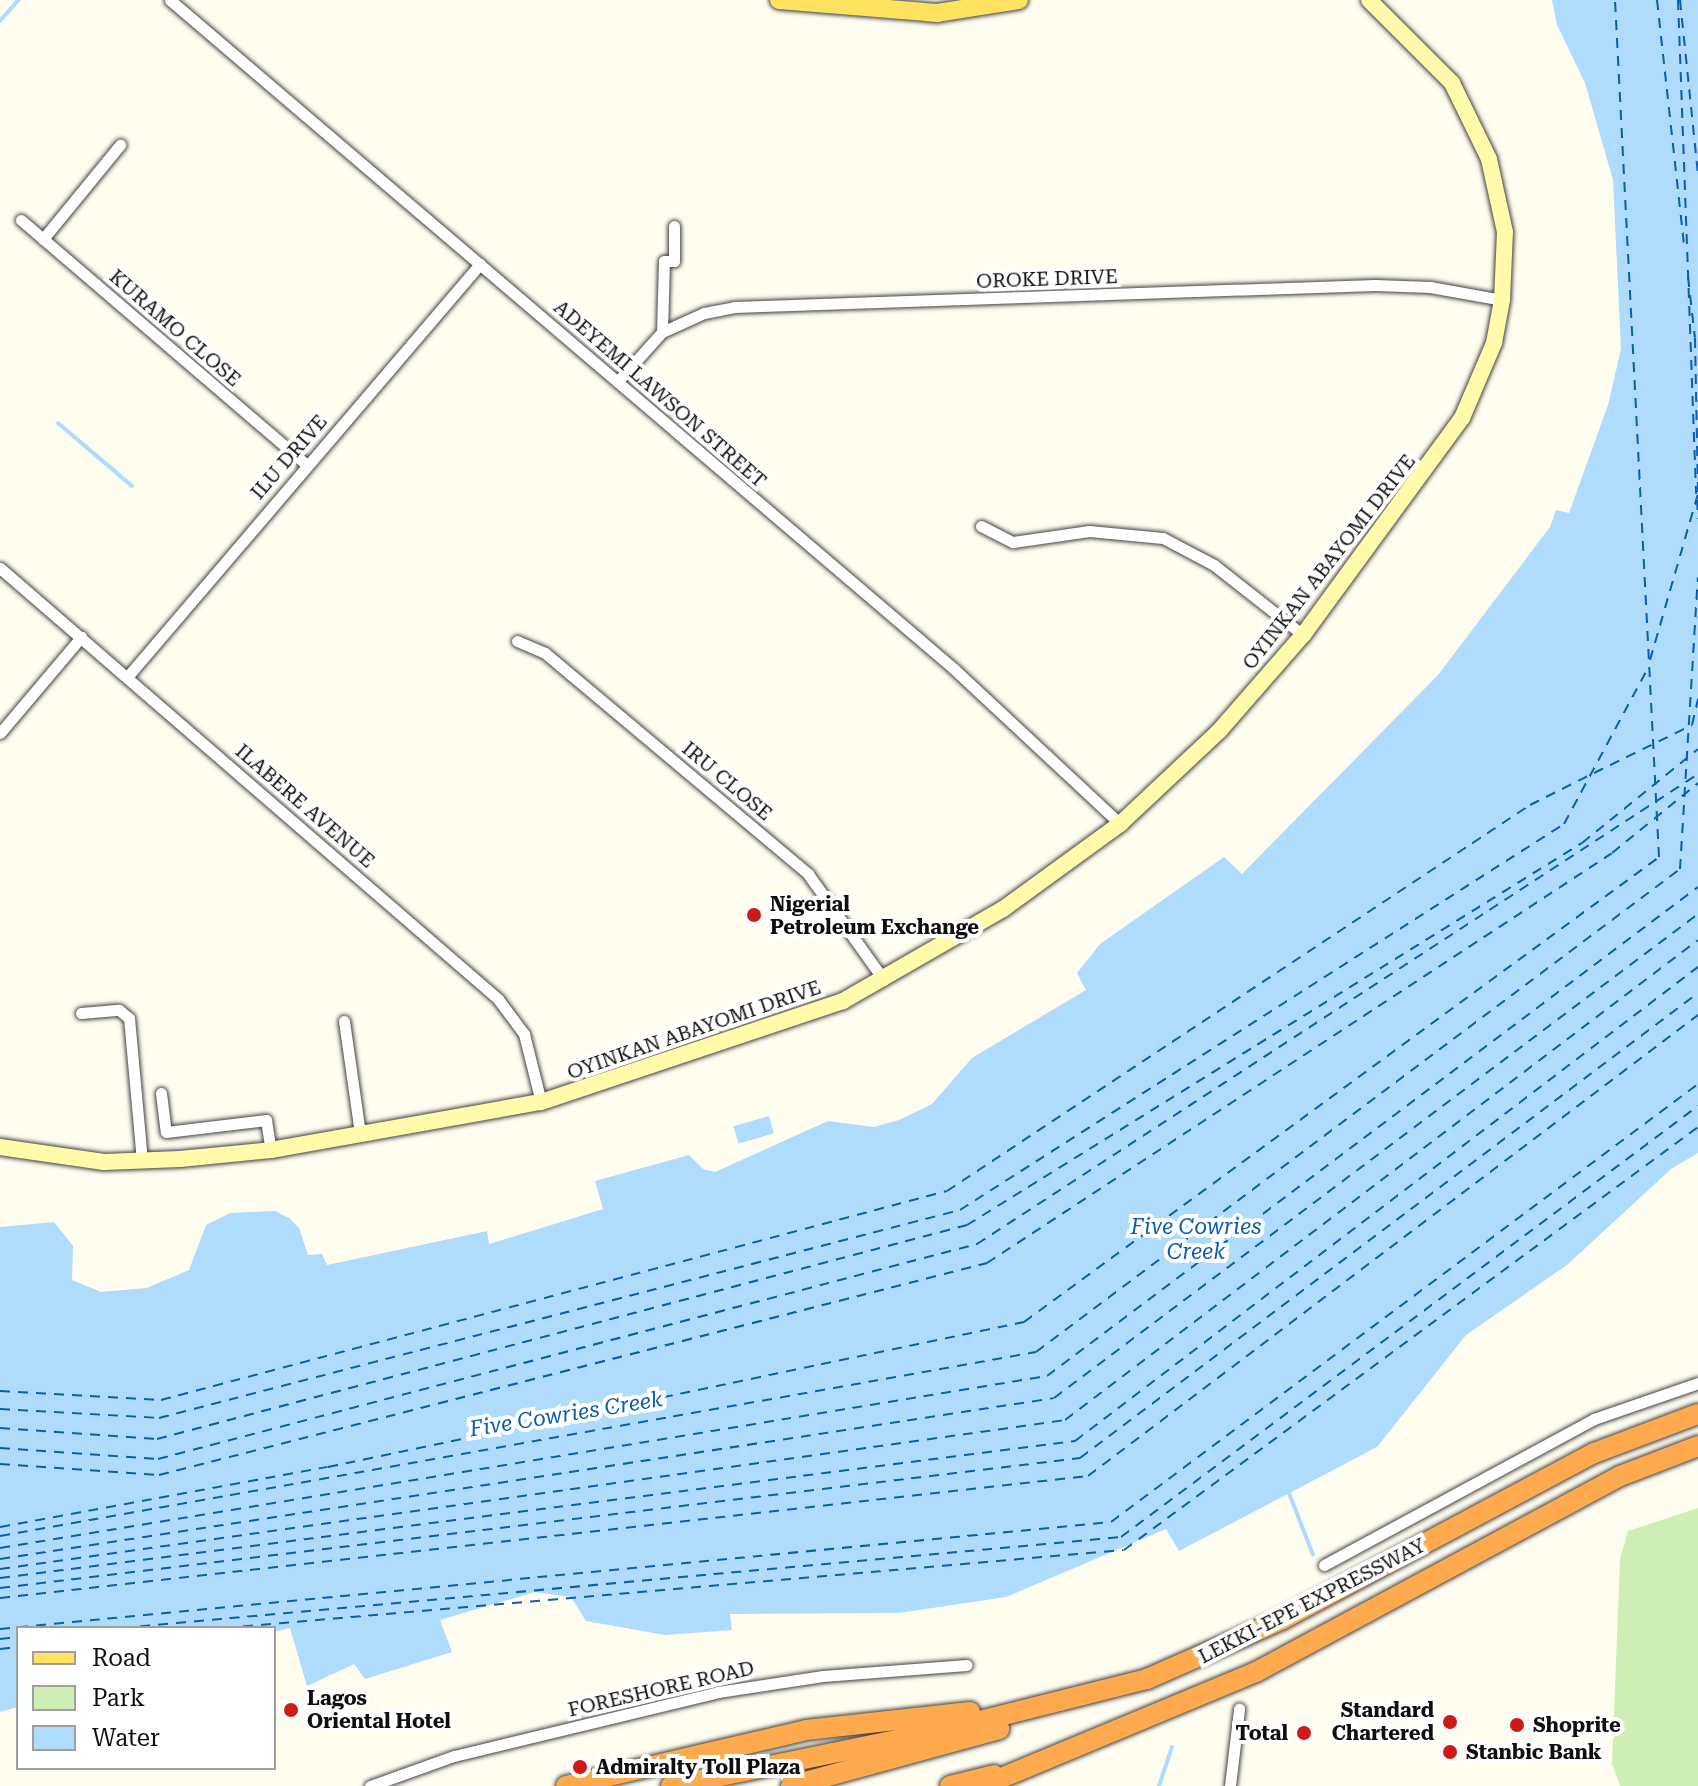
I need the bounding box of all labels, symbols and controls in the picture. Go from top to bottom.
street label: KURAMO CLOSE [104,264,246,392]
street label: OROKE DRIVE [976,265,1118,293]
street label: ADEYEMI LAWSON STREET [549,295,771,493]
street label: ILU DRIVE [246,410,332,504]
street label: OYINKAN ABAYOMI DRIVE [1237,450,1421,674]
street label: IRU CLOSE [677,736,777,826]
street label: ILABERE AVENUE [231,739,379,873]
place label: Nigerial Petroleum Exchange [770,892,979,939]
marker: Nigerial Petroleum Exchange [745,906,763,924]
street label: OYINKAN ABAYOMI DRIVE [564,975,824,1085]
water label: Five Cowries Creek [1130,1213,1262,1264]
water label: Five Cowries Creek [468,1386,664,1442]
street label: LEKKI-EPE EXPRESSWAY [1194,1533,1430,1669]
legend [16,1626,276,1770]
text: Road [92,1644,151,1672]
street label: FORESHORE ROAD [566,1656,756,1722]
text: Park [92,1684,145,1712]
place label: Lagos Oriental Hotel [307,1686,451,1733]
place label: Standard Chartered [1332,1698,1434,1745]
marker: Lagos Oriental Hotel [282,1701,300,1719]
marker: Standard Chartered [1441,1713,1459,1731]
place label: Shoprite [1533,1713,1621,1737]
marker: Shoprite [1508,1716,1526,1734]
place label: Total [1236,1721,1288,1745]
text: Water [92,1724,160,1752]
marker: Total [1295,1724,1313,1742]
place label: Stanbic Bank [1466,1740,1602,1764]
marker: Stanbic Bank [1441,1743,1459,1761]
place label: Admiralty Toll Plaza [596,1755,801,1779]
marker: Admiralty Toll Plaza [571,1758,589,1776]

